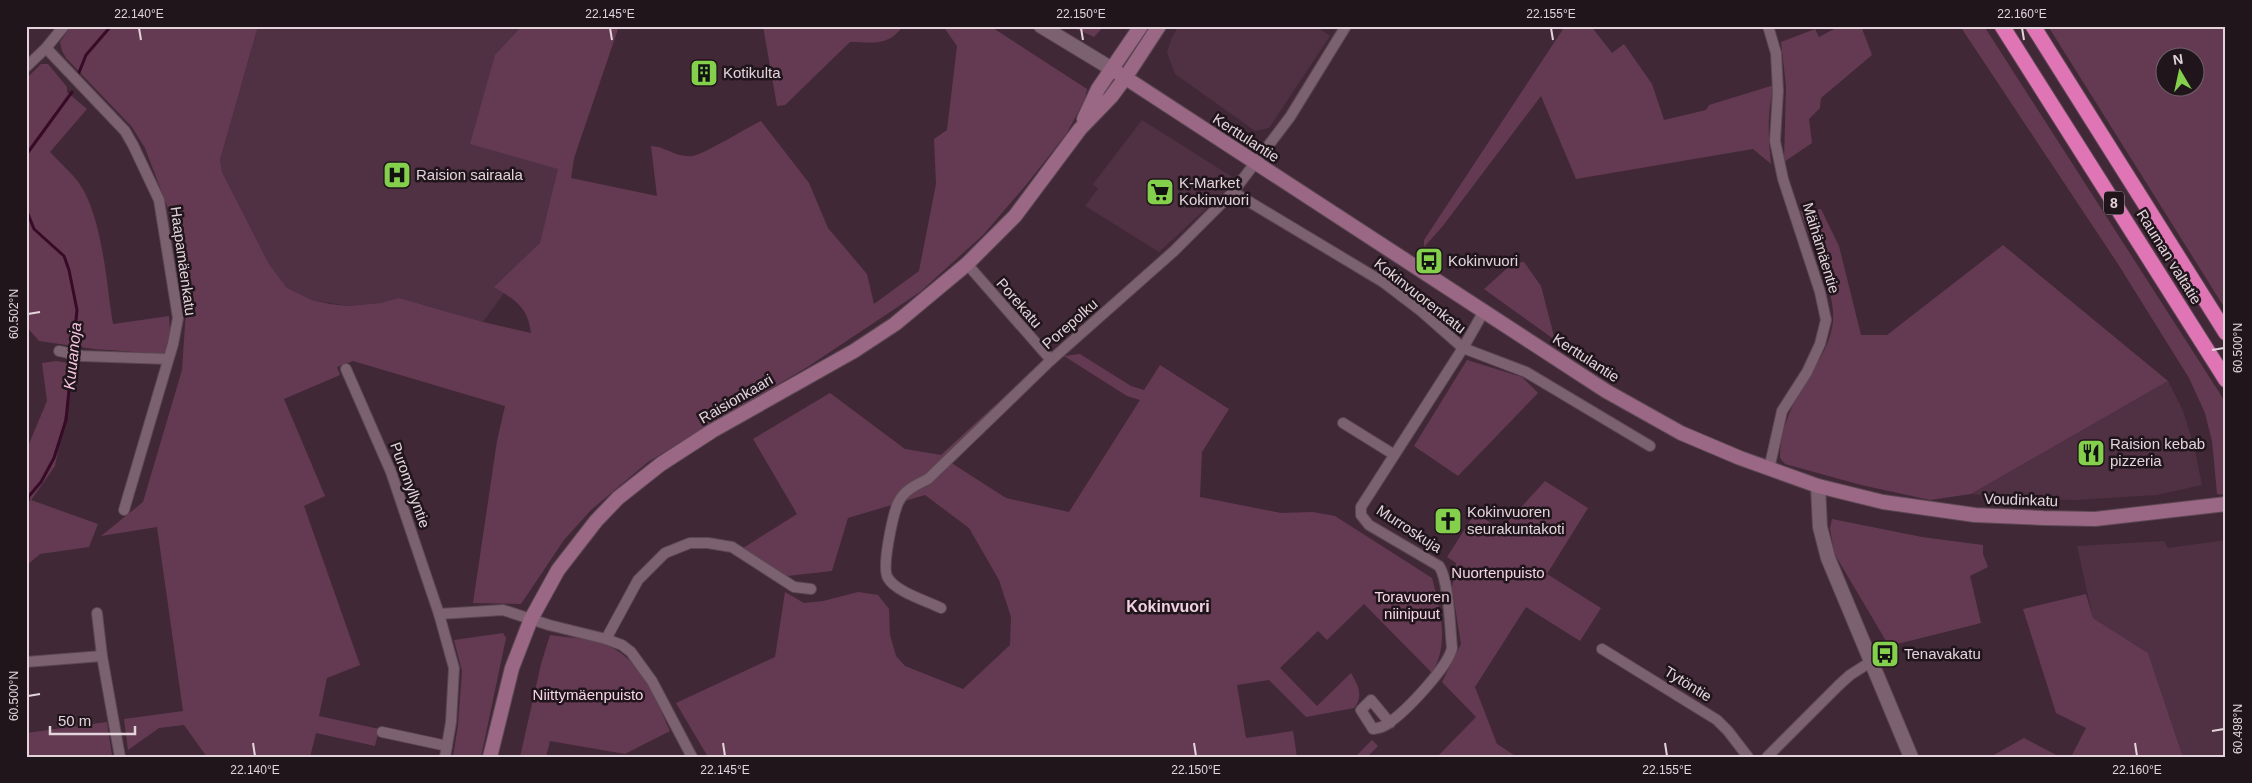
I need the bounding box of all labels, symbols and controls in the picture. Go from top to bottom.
text: 22.140°E [114,7,164,21]
text: 22.145°E [585,7,635,21]
text: 22.150°E [1056,7,1106,21]
text: 22.155°E [1526,7,1576,21]
text: 22.160°E [1997,7,2047,21]
north arrow [2154,48,2204,98]
text: N [2172,50,2184,68]
building icon: Kotikulta [689,58,719,88]
place label: Kotikulta [723,64,781,81]
street label: Kerttulantie [1210,110,1283,165]
hospital icon: Raision sairaala [382,160,412,190]
place label: Raision sairaala [416,166,523,183]
place label: K-Market Kokinvuori [1179,174,1249,208]
supermarket icon: K-Market Kokinvuori [1145,177,1175,207]
road number: 8 [2104,192,2124,214]
street label: Mäihämäentie [1800,200,1843,295]
street label: Haapamäenkatu [167,205,200,317]
street label: Rauman valtatie [2133,206,2205,307]
bus stop icon: Kokinvuori [1414,246,1444,276]
place label: Kokinvuori [1448,252,1518,269]
street label: Kokinvuorenkatu [1371,255,1470,337]
street label: Porekatu [993,274,1045,331]
text: 60.502°N [7,289,21,339]
street label: Porepolku [1039,295,1101,352]
water label: Kuuanoja [61,321,84,391]
text: 60.500°N [2231,323,2245,373]
street label: Kerttulantie [1550,330,1623,385]
street label: Raisionkaari [696,371,776,427]
place label: Raision kebab pizzeria [2110,435,2205,469]
restaurant icon: Raision kebab pizzeria [2076,438,2106,468]
street label: Puromyllyntie [387,440,434,530]
street label: Voudinkatu [1984,490,2058,509]
street label: Murroskuja [1374,501,1446,556]
place label: Kokinvuoren seurakuntakoti [1467,503,1565,537]
church icon: Kokinvuoren seurakuntakoti [1433,506,1463,536]
park label: Nuortenpuisto [1451,564,1545,581]
park label: Toravuoren niinipuut [1374,588,1450,622]
district label: Kokinvuori [1126,598,1210,615]
bus stop icon: Tenavakatu [1870,639,1900,669]
place label: Tenavakatu [1904,645,1981,662]
street label: Tytöntie [1661,662,1715,705]
text: 60.500°N [7,671,21,721]
park label: Niittymäenpuisto [533,686,643,703]
scale bar [50,703,135,735]
text: 60.498°N [2231,704,2245,754]
text: 50 m [58,712,91,729]
text: 22.140°E [230,763,280,777]
text: 22.145°E [700,763,750,777]
text: 22.150°E [1171,763,1221,777]
text: 22.155°E [1642,763,1692,777]
text: 22.160°E [2112,763,2162,777]

